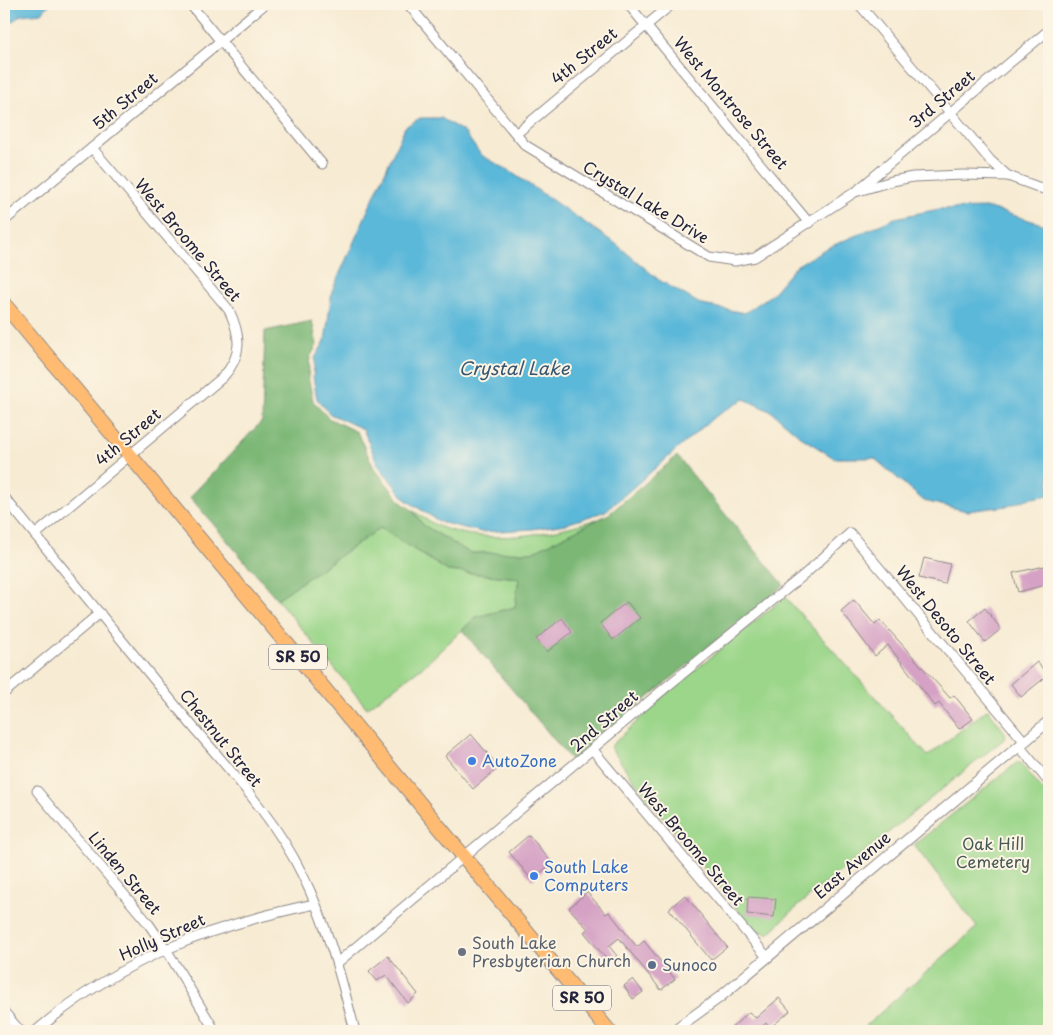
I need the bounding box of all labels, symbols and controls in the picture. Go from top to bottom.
street label: 4th Street [545,21,622,89]
street label: West Montrose Street [669,31,795,174]
street label: 3rd Street [903,63,980,133]
street label: 5th Street [86,65,163,135]
street label: Crystal Lake Drive [579,154,714,248]
street label: West Broome Street [130,172,248,307]
water label: Crystal Lake [459,354,571,381]
street label: 4th Street [89,401,166,471]
street label: West Desoto Street [891,560,1003,690]
road number: SR 50 [269,644,327,670]
street label: Chestnut Street [175,683,269,792]
street label: 2nd Street [564,684,643,757]
place label: AutoZone [482,748,557,772]
marker: AutoZone [466,755,478,767]
street label: West Broome Street [633,776,751,911]
street label: Linden Street [84,825,168,920]
street label: East Avenue [808,825,895,904]
park label: Oak Hill Cemetery [956,831,1030,873]
place label: South Lake Computers [544,854,629,896]
marker: South Lake Computers [528,870,540,882]
street label: Holly Street [115,906,209,966]
place label: South Lake Presbyterian Church [472,930,631,972]
marker: South Lake Presbyterian Church [456,946,468,958]
place label: Sunoco [662,952,717,976]
marker: Sunoco [646,959,658,971]
road number: SR 50 [553,986,611,1010]

